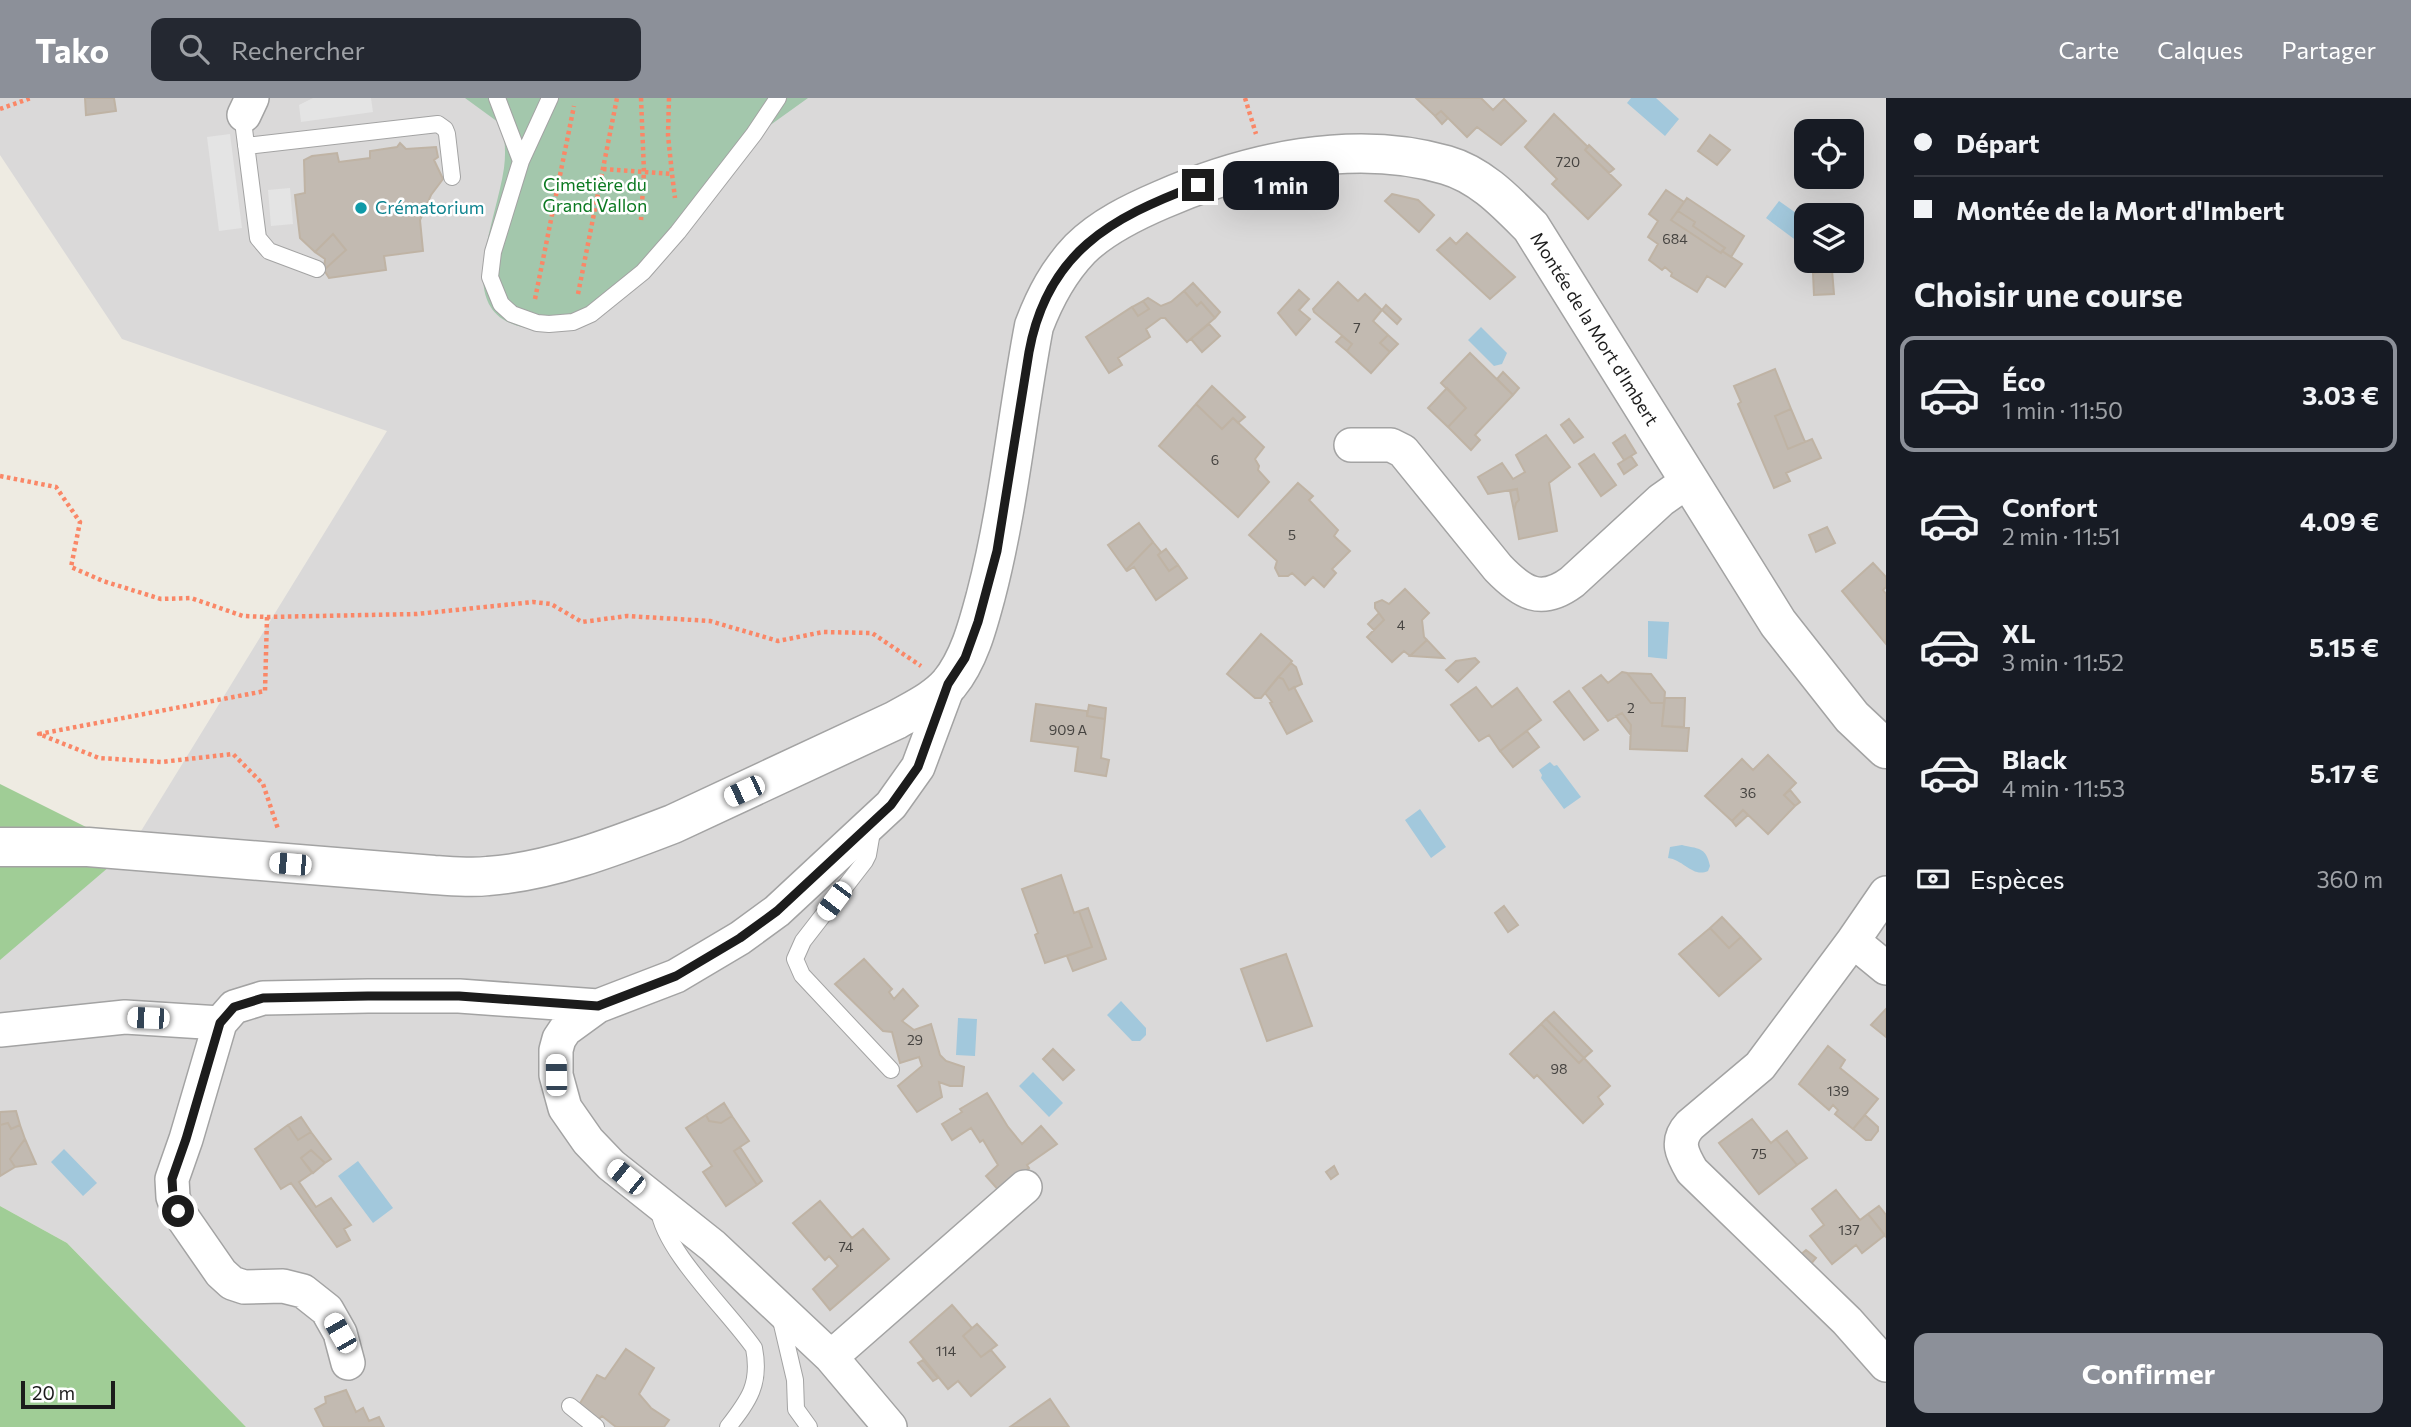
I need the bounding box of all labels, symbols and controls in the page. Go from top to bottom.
search box [151,18,641,81]
text: Tako [35,29,109,70]
icon: search [175,30,213,68]
text: Rechercher [231,34,365,65]
text: Carte [2058,35,2119,64]
text: Calques [2157,35,2243,64]
text: Partager [2281,35,2376,64]
map controls [1794,119,1864,273]
button: locate [1794,119,1864,189]
text: Départ [1956,127,2040,158]
house number: 720 [1556,153,1580,170]
callout: 1 min [1222,160,1338,210]
route end [1182,169,1214,201]
text: 1 min [1254,171,1308,199]
park label: Cimetière du Grand Vallon [543,173,647,216]
text: Montée de la Mort d'Imbert [1956,194,2284,225]
place label: Crématorium [375,196,484,218]
marker: Crématorium [353,200,369,216]
button: layers [1794,203,1864,273]
street label: Montée de la Mort d'Imbert [1526,228,1664,429]
house number: 684 [1662,230,1688,247]
text: Choisir une course [1914,274,2183,314]
house number: 7 [1353,319,1361,336]
icon: car [1918,363,1981,426]
text: Éco [2002,365,2046,396]
text: 3.03 € [2302,379,2379,410]
text: 1 min · 11:50 [2002,396,2123,424]
house number: 6 [1211,451,1219,468]
icon: car [1918,489,1981,552]
text: Confort [2002,491,2098,522]
text: 4.09 € [2300,505,2379,536]
text: 2 min · 11:51 [2002,522,2121,550]
house number: 5 [1288,526,1296,543]
icon: car [1918,615,1981,678]
house number: 4 [1397,616,1406,633]
text: XL [2002,617,2036,648]
text: 5.15 € [2309,631,2379,662]
text: 3 min · 11:52 [2002,648,2124,676]
house number: 2 [1627,699,1635,716]
house number: 909 A [1049,721,1088,738]
icon: car [1918,741,1981,804]
text: Black [2002,743,2068,774]
text: 5.17 € [2310,757,2379,788]
car [721,773,768,809]
text: 4 min · 11:53 [2002,774,2125,802]
house number: 36 [1740,784,1756,801]
car [269,852,312,876]
icon: cash [1914,860,1952,898]
text: Espèces [1970,863,2065,894]
text: 360 m [2316,865,2383,893]
car [813,878,856,924]
car [127,1007,170,1029]
house number: 29 [907,1031,923,1048]
car [546,1054,567,1096]
house number: 98 [1551,1060,1568,1077]
house number: 139 [1827,1082,1849,1099]
house number: 75 [1751,1145,1767,1162]
car [604,1156,649,1198]
route start [162,1195,194,1227]
house number: 137 [1838,1221,1860,1238]
house number: 74 [839,1238,854,1255]
car [321,1310,360,1356]
button: Confirmer [1914,1333,2383,1413]
house number: 114 [936,1342,957,1359]
scale bar [21,1378,116,1410]
text: 20 m [32,1381,75,1404]

